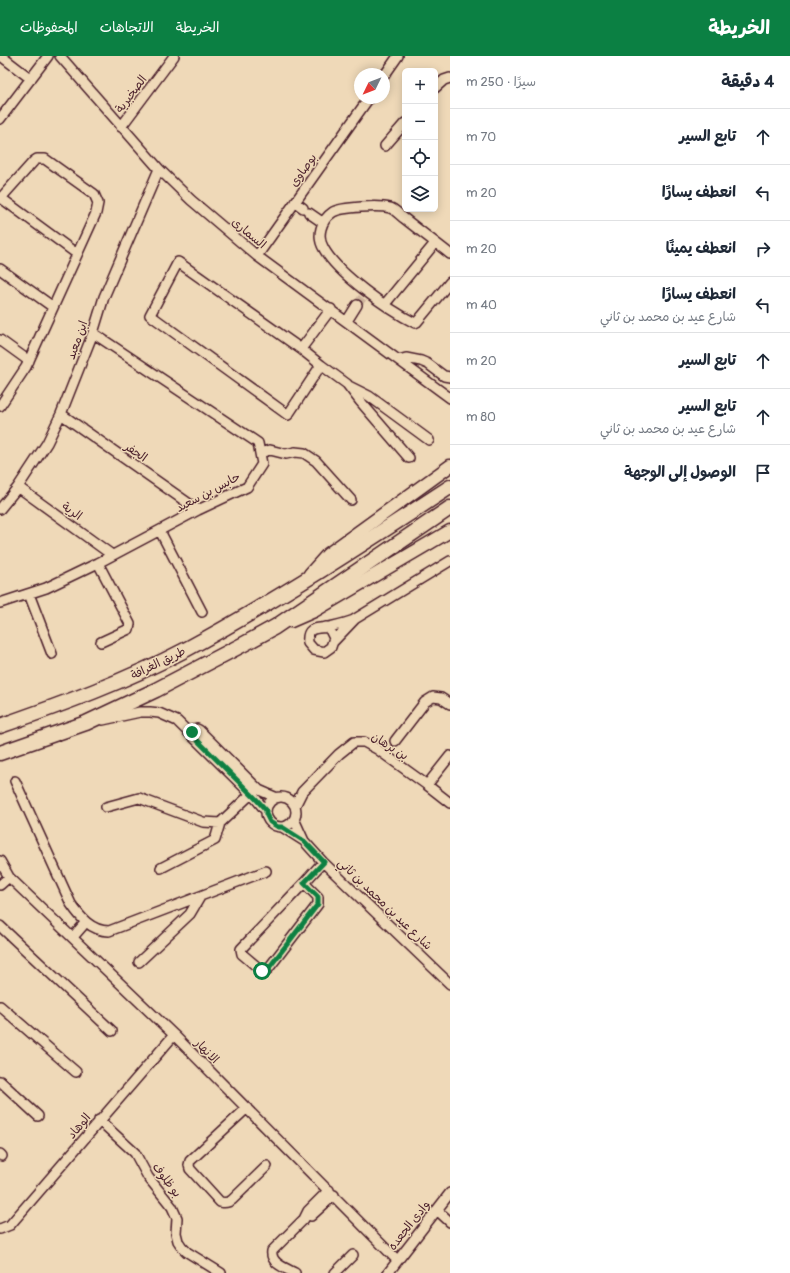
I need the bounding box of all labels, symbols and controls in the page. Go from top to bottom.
text: الخريطة [708,16,770,40]
text: المحفوظات [20,19,78,36]
text: الاتجاهات [100,19,154,36]
text: الخريطة [176,19,219,36]
north arrow [354,68,390,104]
map controls [402,68,438,212]
button: + [402,68,438,104]
text: 4 دقيقة [721,71,774,92]
street label: الصخبرية [112,72,150,116]
text: سيرًا · 250 m [466,74,536,90]
button: − [402,104,438,140]
icon: ahead [752,126,774,148]
text: تابع السير [679,127,736,146]
text: 70 m [466,129,496,145]
button: locate [402,140,438,176]
street label: بوصاوى [287,151,320,190]
button: layers [402,176,438,212]
icon: left [752,182,774,204]
text: انعطف يسارًا [662,183,736,202]
text: 20 m [466,185,497,201]
street label: السمارى [228,215,269,252]
icon: right [752,238,774,260]
text: انعطف يمينًا [666,239,736,258]
text: 20 m [466,241,497,257]
text: انعطف يسارًا [662,285,736,304]
icon: left [752,294,774,316]
text: 40 m [466,297,497,313]
text: شارع عيد بن محمد بن ثاني [600,309,736,325]
street label: ابن معبد [64,319,91,362]
icon: ahead [752,350,774,372]
text: تابع السير [679,351,736,370]
text: 20 m [466,353,497,369]
text: تابع السير [679,397,736,416]
icon: ahead [752,406,774,428]
text: 80 m [466,409,496,425]
text: شارع عيد بن محمد بن ثاني [600,421,736,437]
street label: الجفر [121,439,150,466]
icon: arrive [752,462,774,484]
text: الوصول إلى الوجهة [624,463,736,482]
street label: حابس بن سعيد [173,469,243,516]
street label: الرية [59,499,85,524]
street label: طريق الغرافة [128,644,188,683]
route end [183,723,201,741]
street label: بن برهان [368,729,411,764]
street label: شارع عيد بن محمد بن ثاني [332,855,435,956]
route start [253,962,271,980]
street label: الانهار [190,1035,222,1067]
street label: الوهاد [64,1111,94,1142]
street label: بو ظلوف [149,1160,184,1200]
street label: وادى الجعده [385,1197,434,1253]

